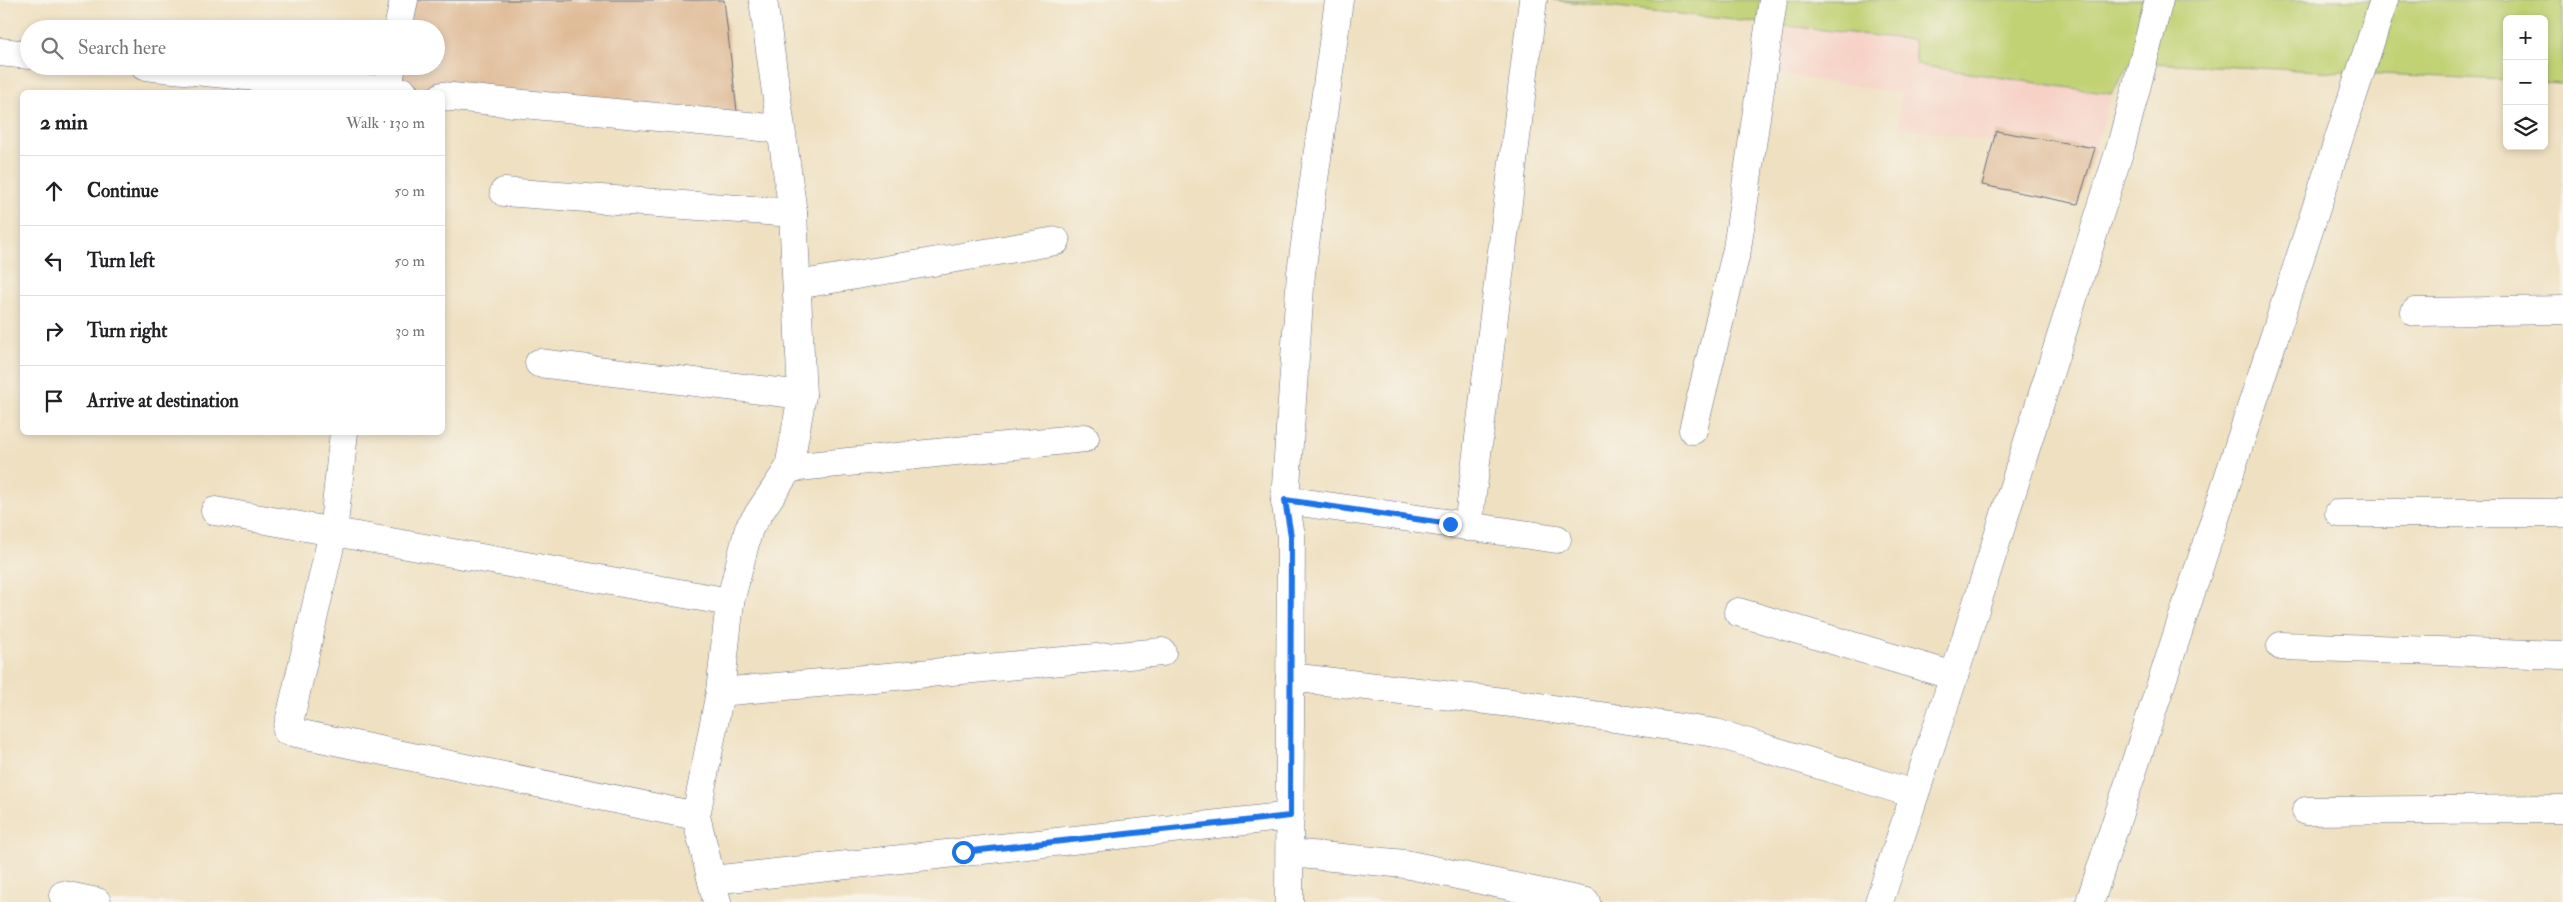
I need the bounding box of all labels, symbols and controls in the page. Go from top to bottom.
map controls [2503,15,2548,150]
button: + [2503,15,2548,60]
search box [20,20,445,75]
icon: search [38,34,66,62]
text: Search here [78,36,166,60]
button: − [2503,60,2548,105]
button: layers [2503,105,2548,150]
text: 2 min [40,109,88,136]
text: Walk · 130 m [346,113,425,133]
icon: ahead [40,177,68,205]
text: Continue [87,179,158,203]
text: 50 m [394,181,425,201]
icon: left [40,247,68,275]
text: Turn left [87,249,155,273]
text: 50 m [394,251,425,271]
icon: right [40,317,68,345]
text: Turn right [87,319,167,343]
text: 30 m [395,321,425,341]
icon: arrive [40,387,68,415]
text: Arrive at destination [87,389,239,413]
route end [1439,513,1462,536]
route start [952,841,975,864]

